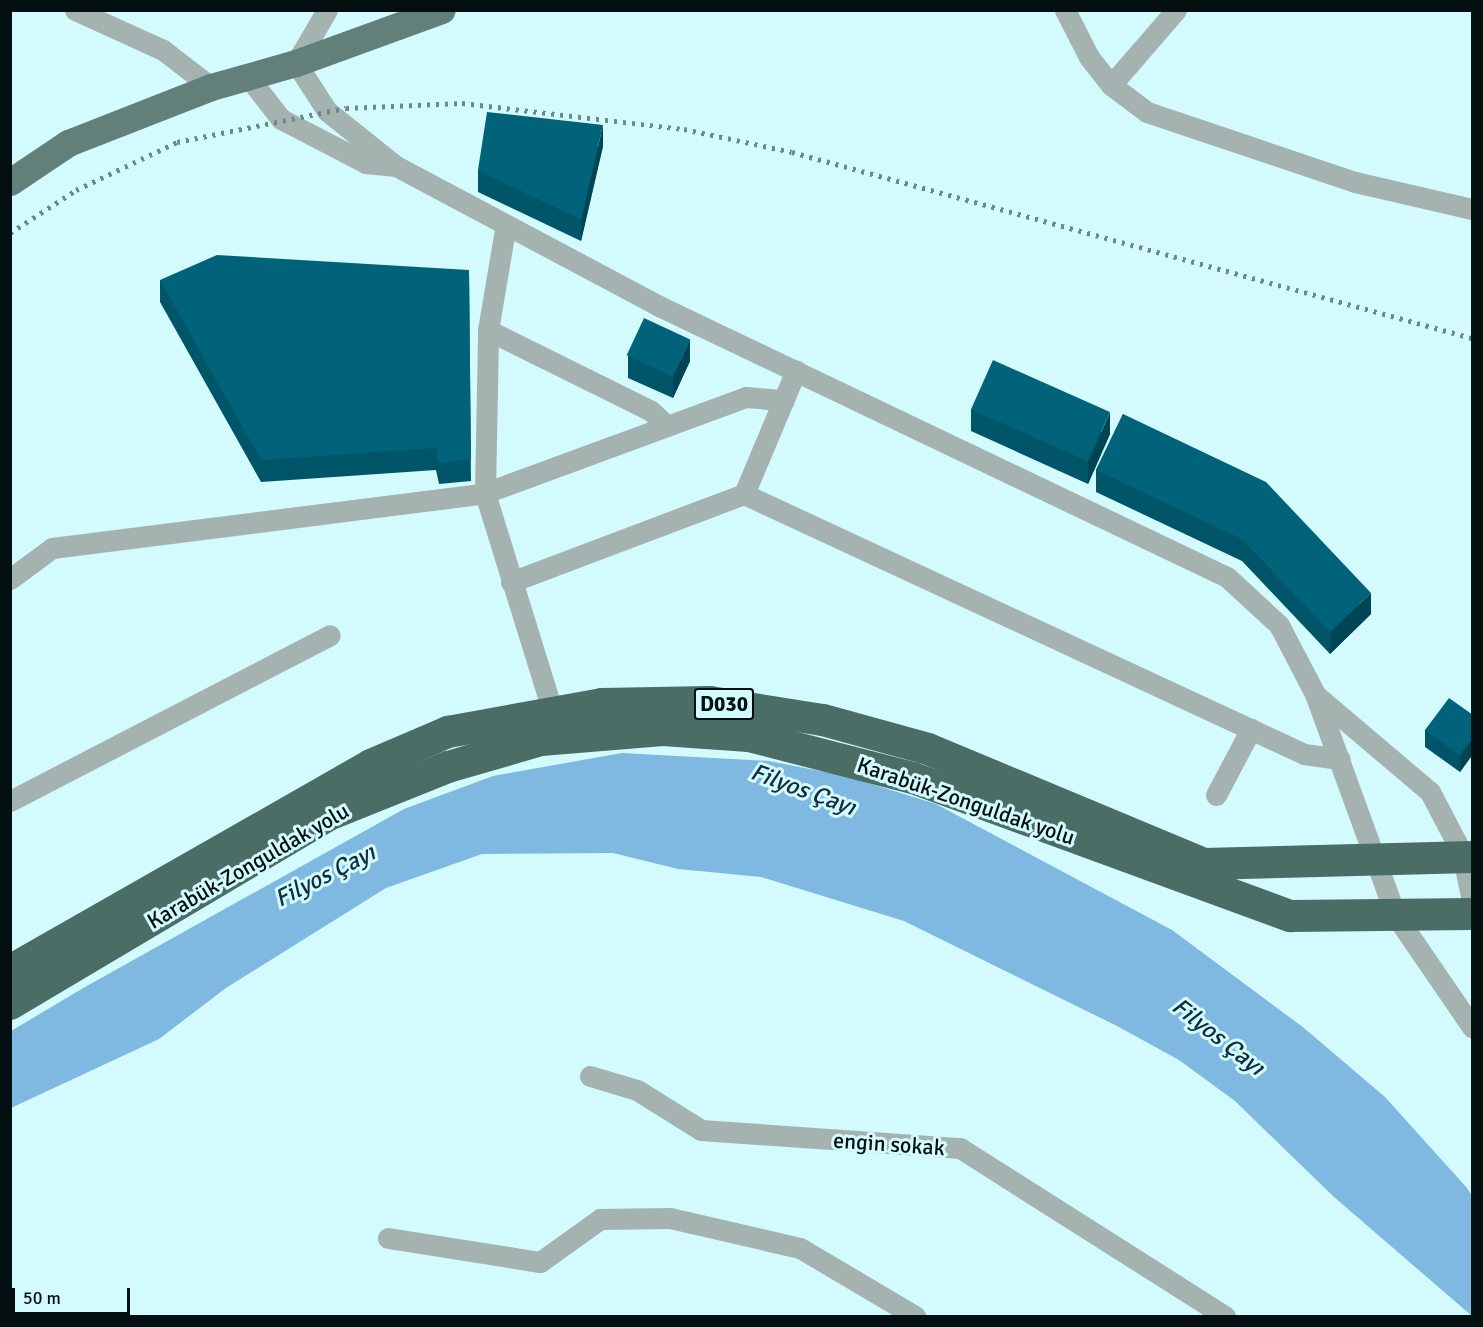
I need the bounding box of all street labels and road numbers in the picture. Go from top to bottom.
road number: D030 [692,686,756,722]
street label: Karabük-Zonguldak yolu [854,751,1078,851]
street label: Karabük-Zonguldak yolu [142,797,354,935]
street label: engin sokak [832,1127,946,1161]

